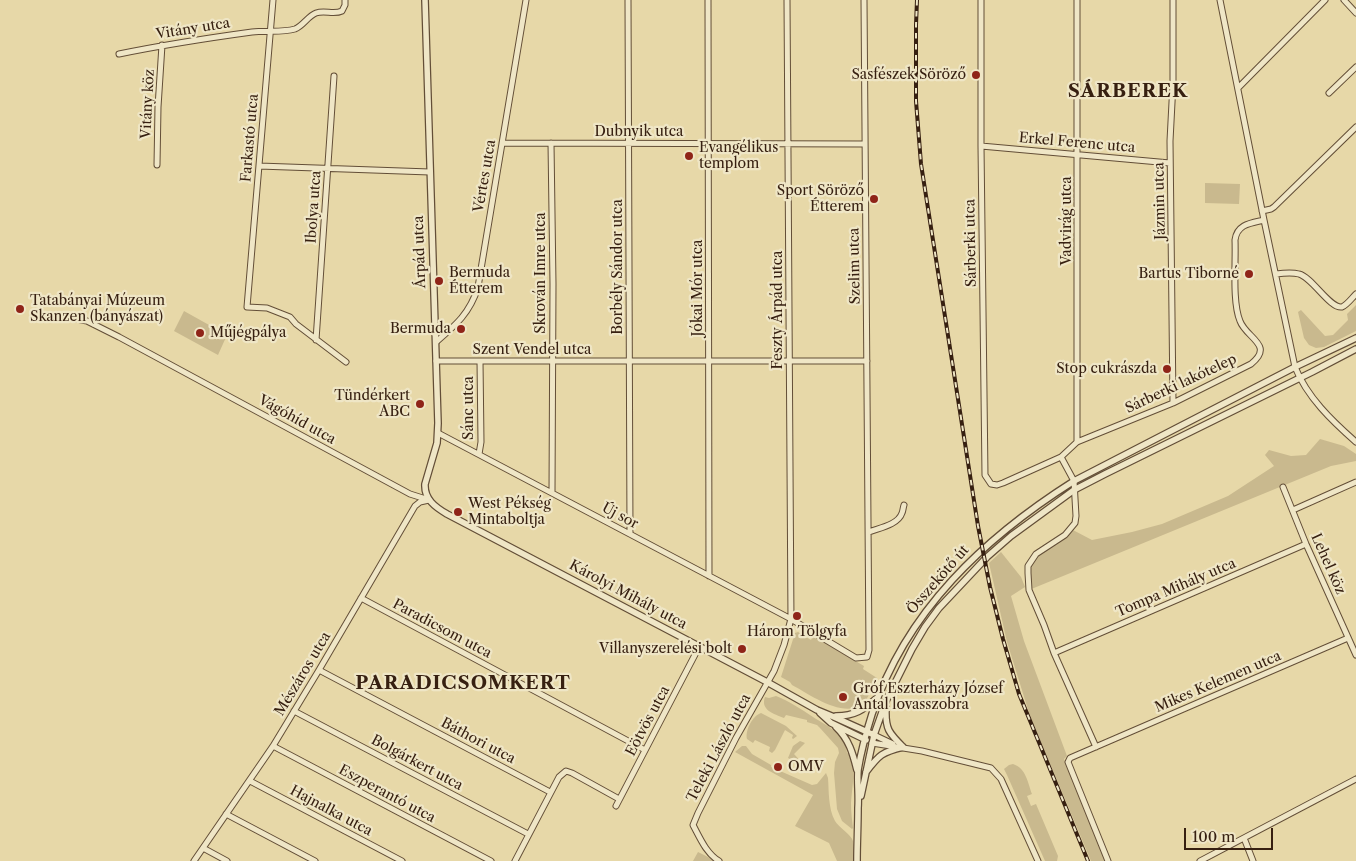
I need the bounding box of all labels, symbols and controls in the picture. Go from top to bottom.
street label: Vitány utca [155,15,231,43]
place label: Sasfészek Söröző [851,67,966,83]
street label: Vitány köz [138,69,158,139]
marker: Sasfészek Söröző [970,69,982,81]
district label: SÁRBEREK [1067,81,1189,103]
street label: Farkastó utca [238,93,262,183]
street label: Dubnyik utca [594,124,684,140]
street label: Erkel Ferenc utca [1018,130,1136,156]
street label: Vértes utca [470,138,500,214]
place label: Evangélikus templom [699,140,778,172]
marker: Evangélikus templom [683,150,695,162]
street label: Jázmin utca [1151,162,1169,240]
street label: Ibolya utca [303,170,325,244]
street label: Vadvirág utca [1059,176,1075,266]
place label: Sport Söröző Étterem [777,183,864,216]
marker: Sport Söröző Étterem [868,193,880,205]
street label: Borbély Sándor utca [610,199,626,335]
street label: Sárberki utca [962,199,980,287]
street label: Skrován Imre utca [533,212,549,334]
street label: Árpád utca [410,215,430,289]
street label: Szelim utca [846,227,864,305]
street label: Jókai Mór utca [690,240,706,336]
street label: Feszty Árpád utca [770,251,786,369]
place label: Bermuda Étterem [449,265,510,298]
place label: Bartus Tiborné [1138,266,1239,282]
marker: Bartus Tiborné [1243,268,1255,280]
marker: Bermuda Étterem [433,275,445,287]
place label: Tatabányai Múzeum Skanzen (bányászat) [30,293,165,326]
marker: Tatabányai Múzeum Skanzen (bányászat) [14,303,26,315]
place label: Bermuda [390,321,451,337]
marker: Bermuda [455,323,467,335]
place label: Műjégpálya [210,325,286,341]
marker: Műjégpálya [194,327,206,339]
street label: Szent Vendel utca [473,342,591,358]
street label: Sárberki lakótelep [1123,351,1239,417]
place label: Stop cukrászda [1056,361,1157,377]
marker: Stop cukrászda [1161,363,1173,375]
street label: Sánc utca [461,376,477,440]
place label: Tündérkert ABC [334,388,410,421]
street label: Vágóhíd utca [255,392,339,448]
marker: Tündérkert ABC [414,398,426,410]
place label: West Pékség Mintaboltja [468,496,551,528]
street label: Új sor [599,499,641,533]
marker: West Pékség Mintaboltja [452,506,464,518]
street label: Lehel köz [1307,531,1349,597]
street label: Összekötő út [904,542,972,618]
street label: Tompa Mihály utca [1113,555,1239,621]
street label: Károlyi Mihály utca [566,557,690,633]
street label: Paradicsom utca [390,596,494,662]
marker: Három Tölgyfa [791,610,803,622]
place label: Három Tölgyfa [747,624,847,640]
street label: Mészáros utca [271,629,335,719]
place label: Villanyszerelési bolt [599,641,732,657]
marker: Villanyszerelési bolt [736,643,748,655]
street label: Mikes Kelemen utca [1152,648,1284,716]
district label: PARADICSOMKERT [353,673,573,695]
place label: Gróf Eszterházy József Antal lovasszobra [853,681,1003,714]
street label: Eötvös utca [622,683,674,759]
street label: Teleki László utca [683,691,755,805]
marker: Gróf Eszterházy József Antal lovasszobra [837,691,849,703]
street label: Báthori utca [438,714,518,768]
street label: Bolgárkert utca [368,732,466,794]
place label: OMV [788,759,824,775]
street label: Eszperantó utca [336,761,438,827]
marker: OMV [772,761,784,773]
street label: Hajnalka utca [287,782,375,840]
scale bar [1186,818,1275,850]
text: 100 m [1192,827,1235,846]

